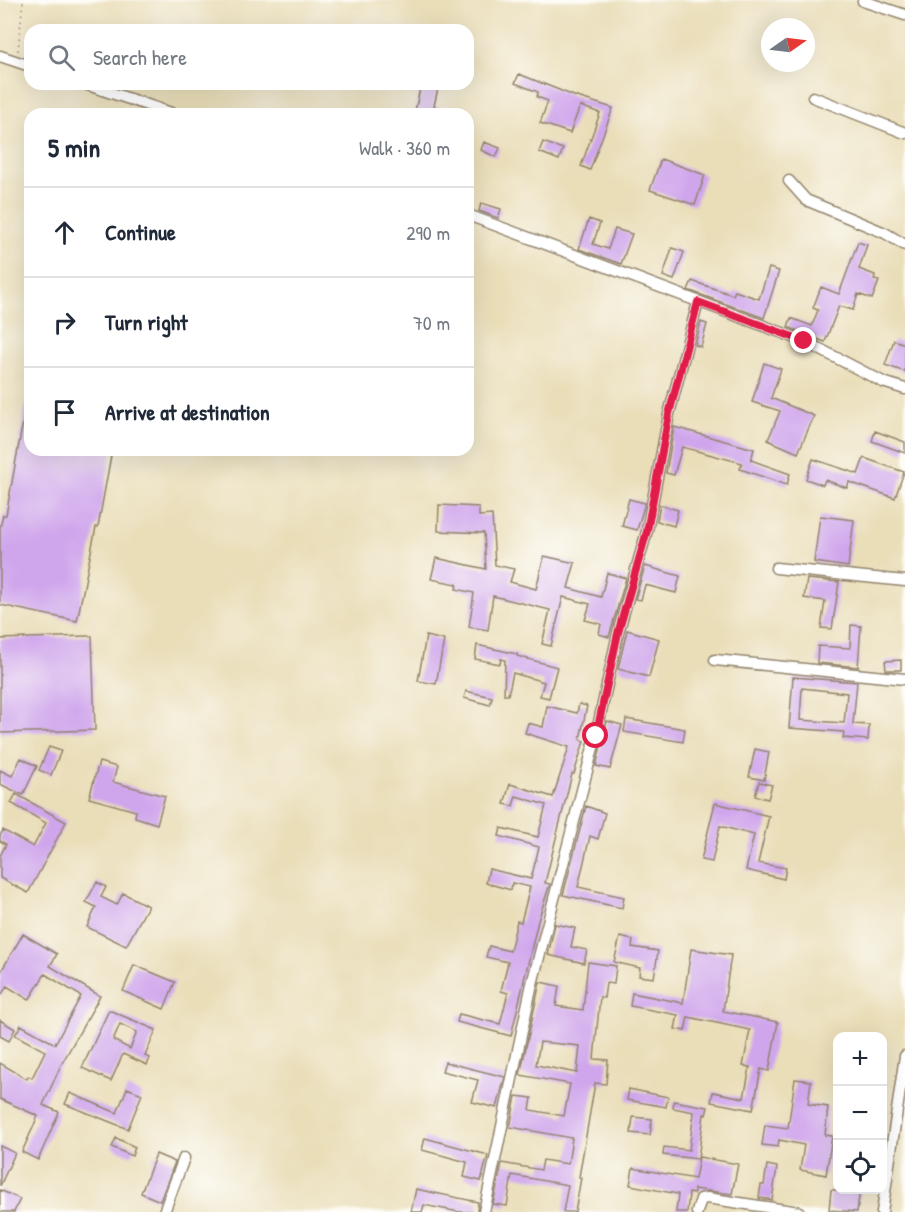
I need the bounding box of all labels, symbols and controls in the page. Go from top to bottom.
north arrow [761,18,815,72]
search box [24,24,474,90]
icon: search [45,41,78,74]
text: Search here [93,42,187,72]
text: 5 min [48,130,100,165]
text: Walk · 360 m [359,134,450,161]
icon: ahead [48,216,81,249]
text: Continue [105,217,176,247]
text: 290 m [406,219,450,246]
icon: right [48,306,81,339]
text: Turn right [105,307,188,337]
text: 70 m [413,309,450,336]
route end [790,327,816,353]
icon: arrive [48,396,81,429]
text: Arrive at destination [105,397,270,427]
route start [582,722,608,748]
map controls [833,1032,887,1194]
button: + [833,1032,887,1086]
button: − [833,1086,887,1140]
button: locate [833,1140,887,1194]

